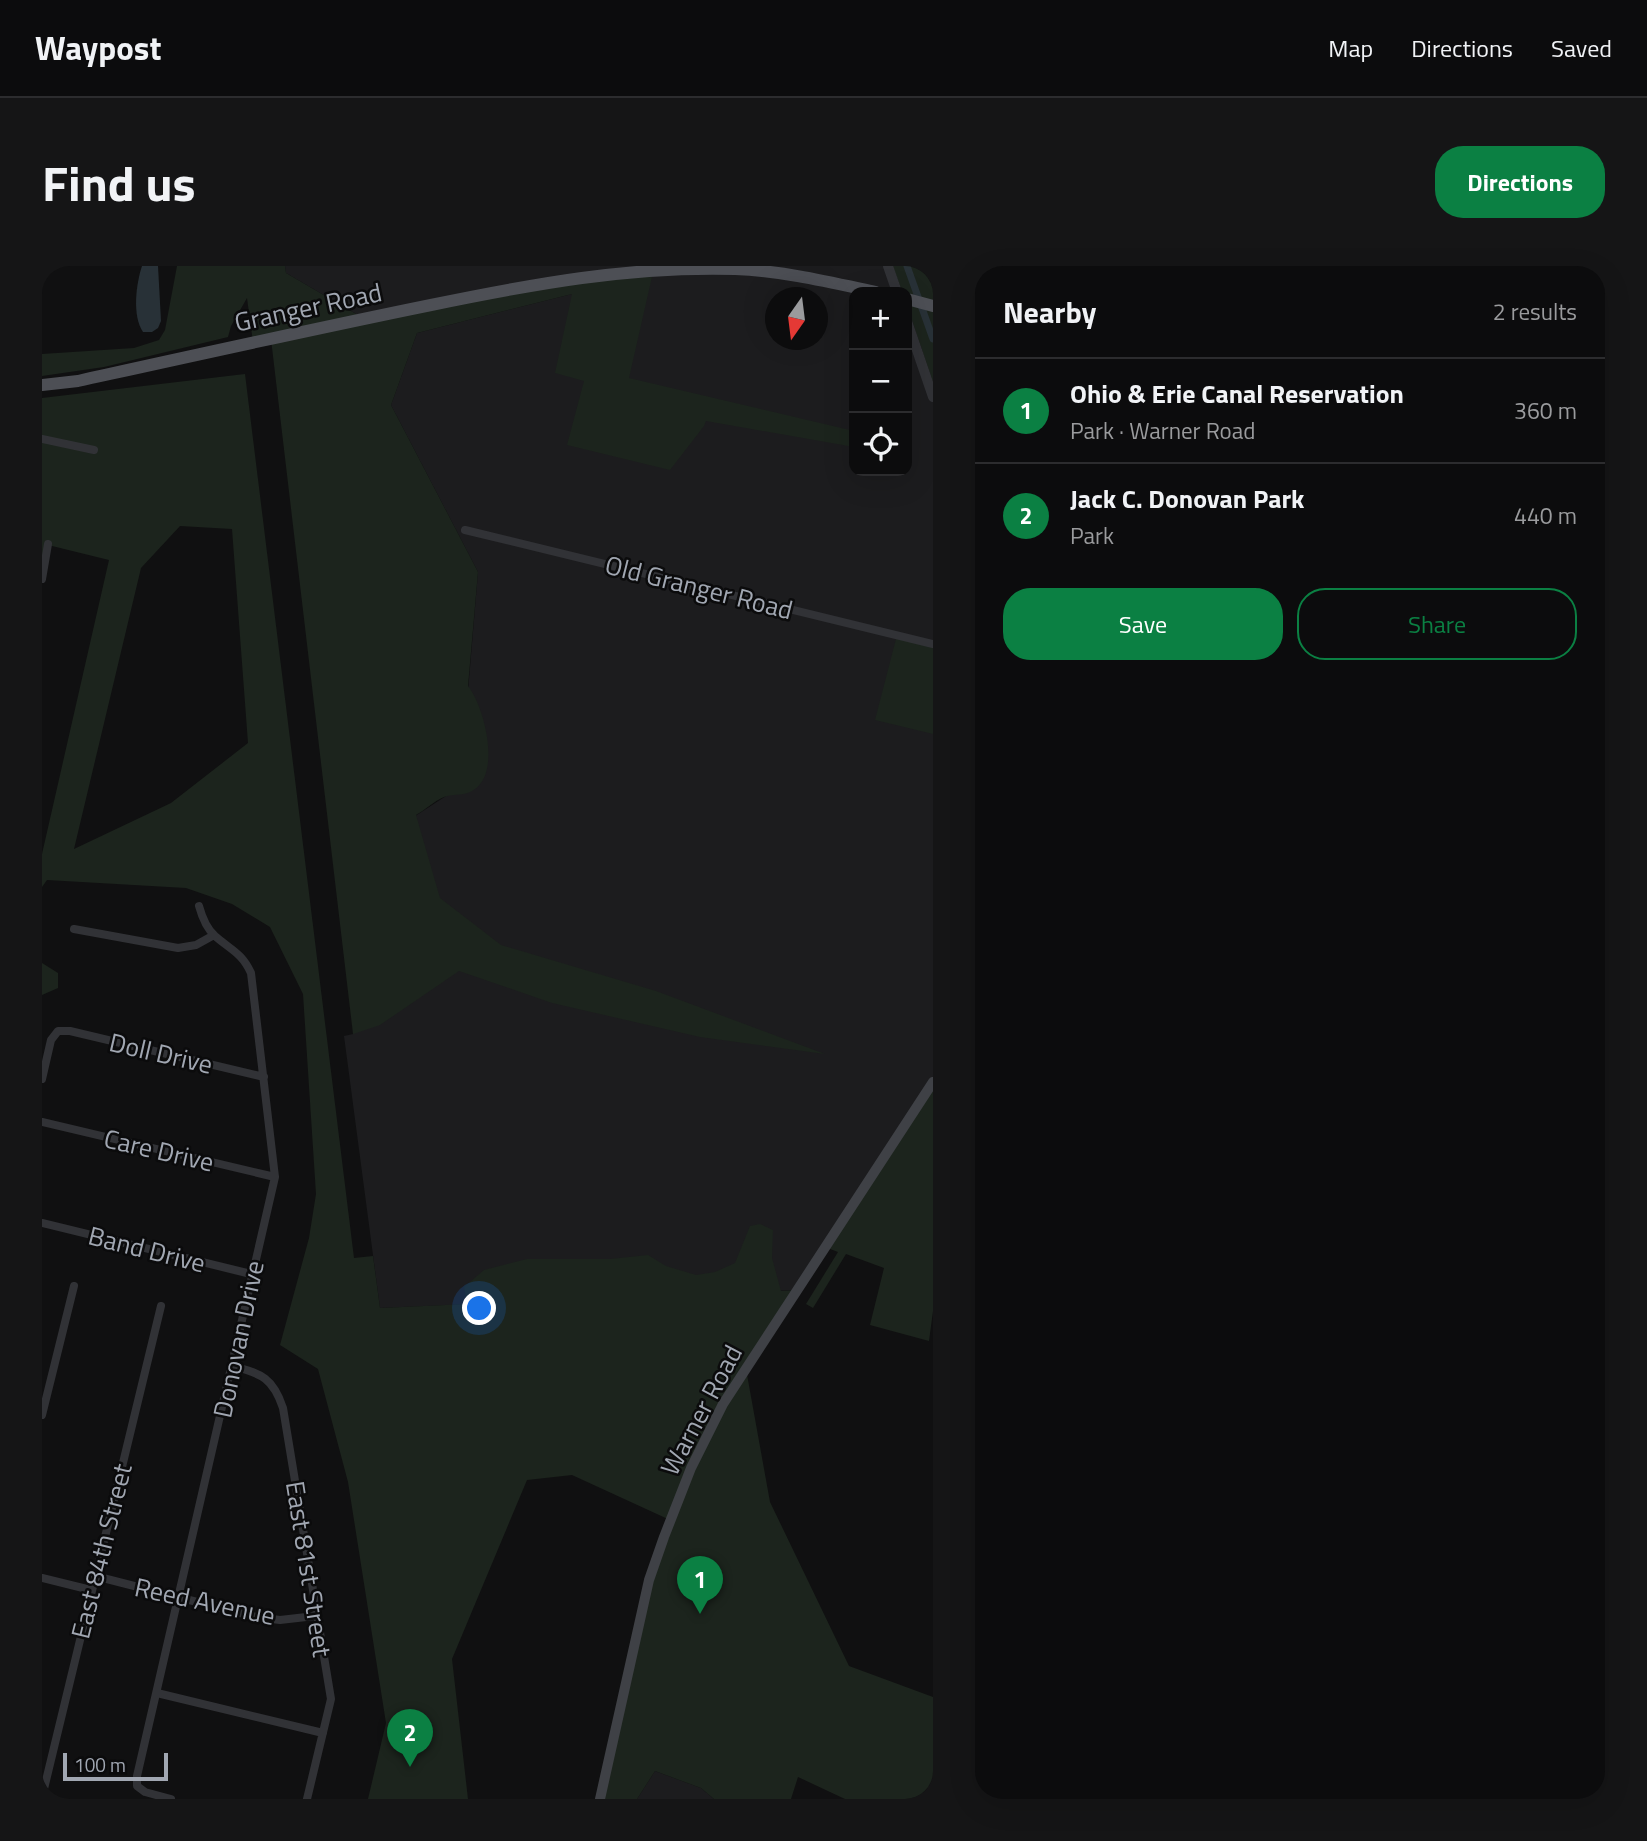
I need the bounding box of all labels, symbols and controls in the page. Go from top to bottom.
text: Waypost [35,23,161,73]
text: Map [1328,30,1373,66]
text: Directions [1411,30,1513,66]
text: Saved [1551,30,1612,66]
text: Find us [42,145,196,220]
button: Directions [1435,146,1605,218]
street label: Granger Road [231,272,385,342]
north arrow [765,287,828,350]
map controls [849,287,912,476]
button: + [849,287,912,350]
text: Nearby [1003,289,1096,335]
text: 2 results [1493,294,1577,329]
button: − [849,350,912,413]
text: Ohio & Erie Canal Reservation [1070,374,1404,413]
text: 1 [1020,393,1032,428]
text: 360 m [1514,393,1577,428]
button: locate [849,413,912,476]
text: Park · Warner Road [1070,413,1255,448]
text: Jack C. Donovan Park [1070,479,1305,518]
text: 2 [1020,498,1032,533]
text: 440 m [1514,498,1577,533]
text: Park [1070,518,1114,553]
street label: Old Granger Road [601,545,797,629]
button: Save [1003,588,1283,660]
button: Share [1297,588,1577,660]
street label: Doll Drive [105,1022,217,1084]
street label: Care Drive [100,1118,218,1182]
street label: Band Drive [84,1216,210,1282]
street label: Donovan Drive [202,1257,274,1421]
your location [462,1291,496,1325]
street label: Warner Road [650,1338,752,1482]
street label: East 84th Street [60,1459,142,1643]
street label: East 81st Street [276,1478,342,1660]
pin: 1 [677,1556,723,1614]
street label: Reed Avenue [131,1567,279,1635]
pin: 2 [387,1709,433,1767]
scale bar [63,1750,168,1782]
text: 100 m [74,1750,126,1779]

